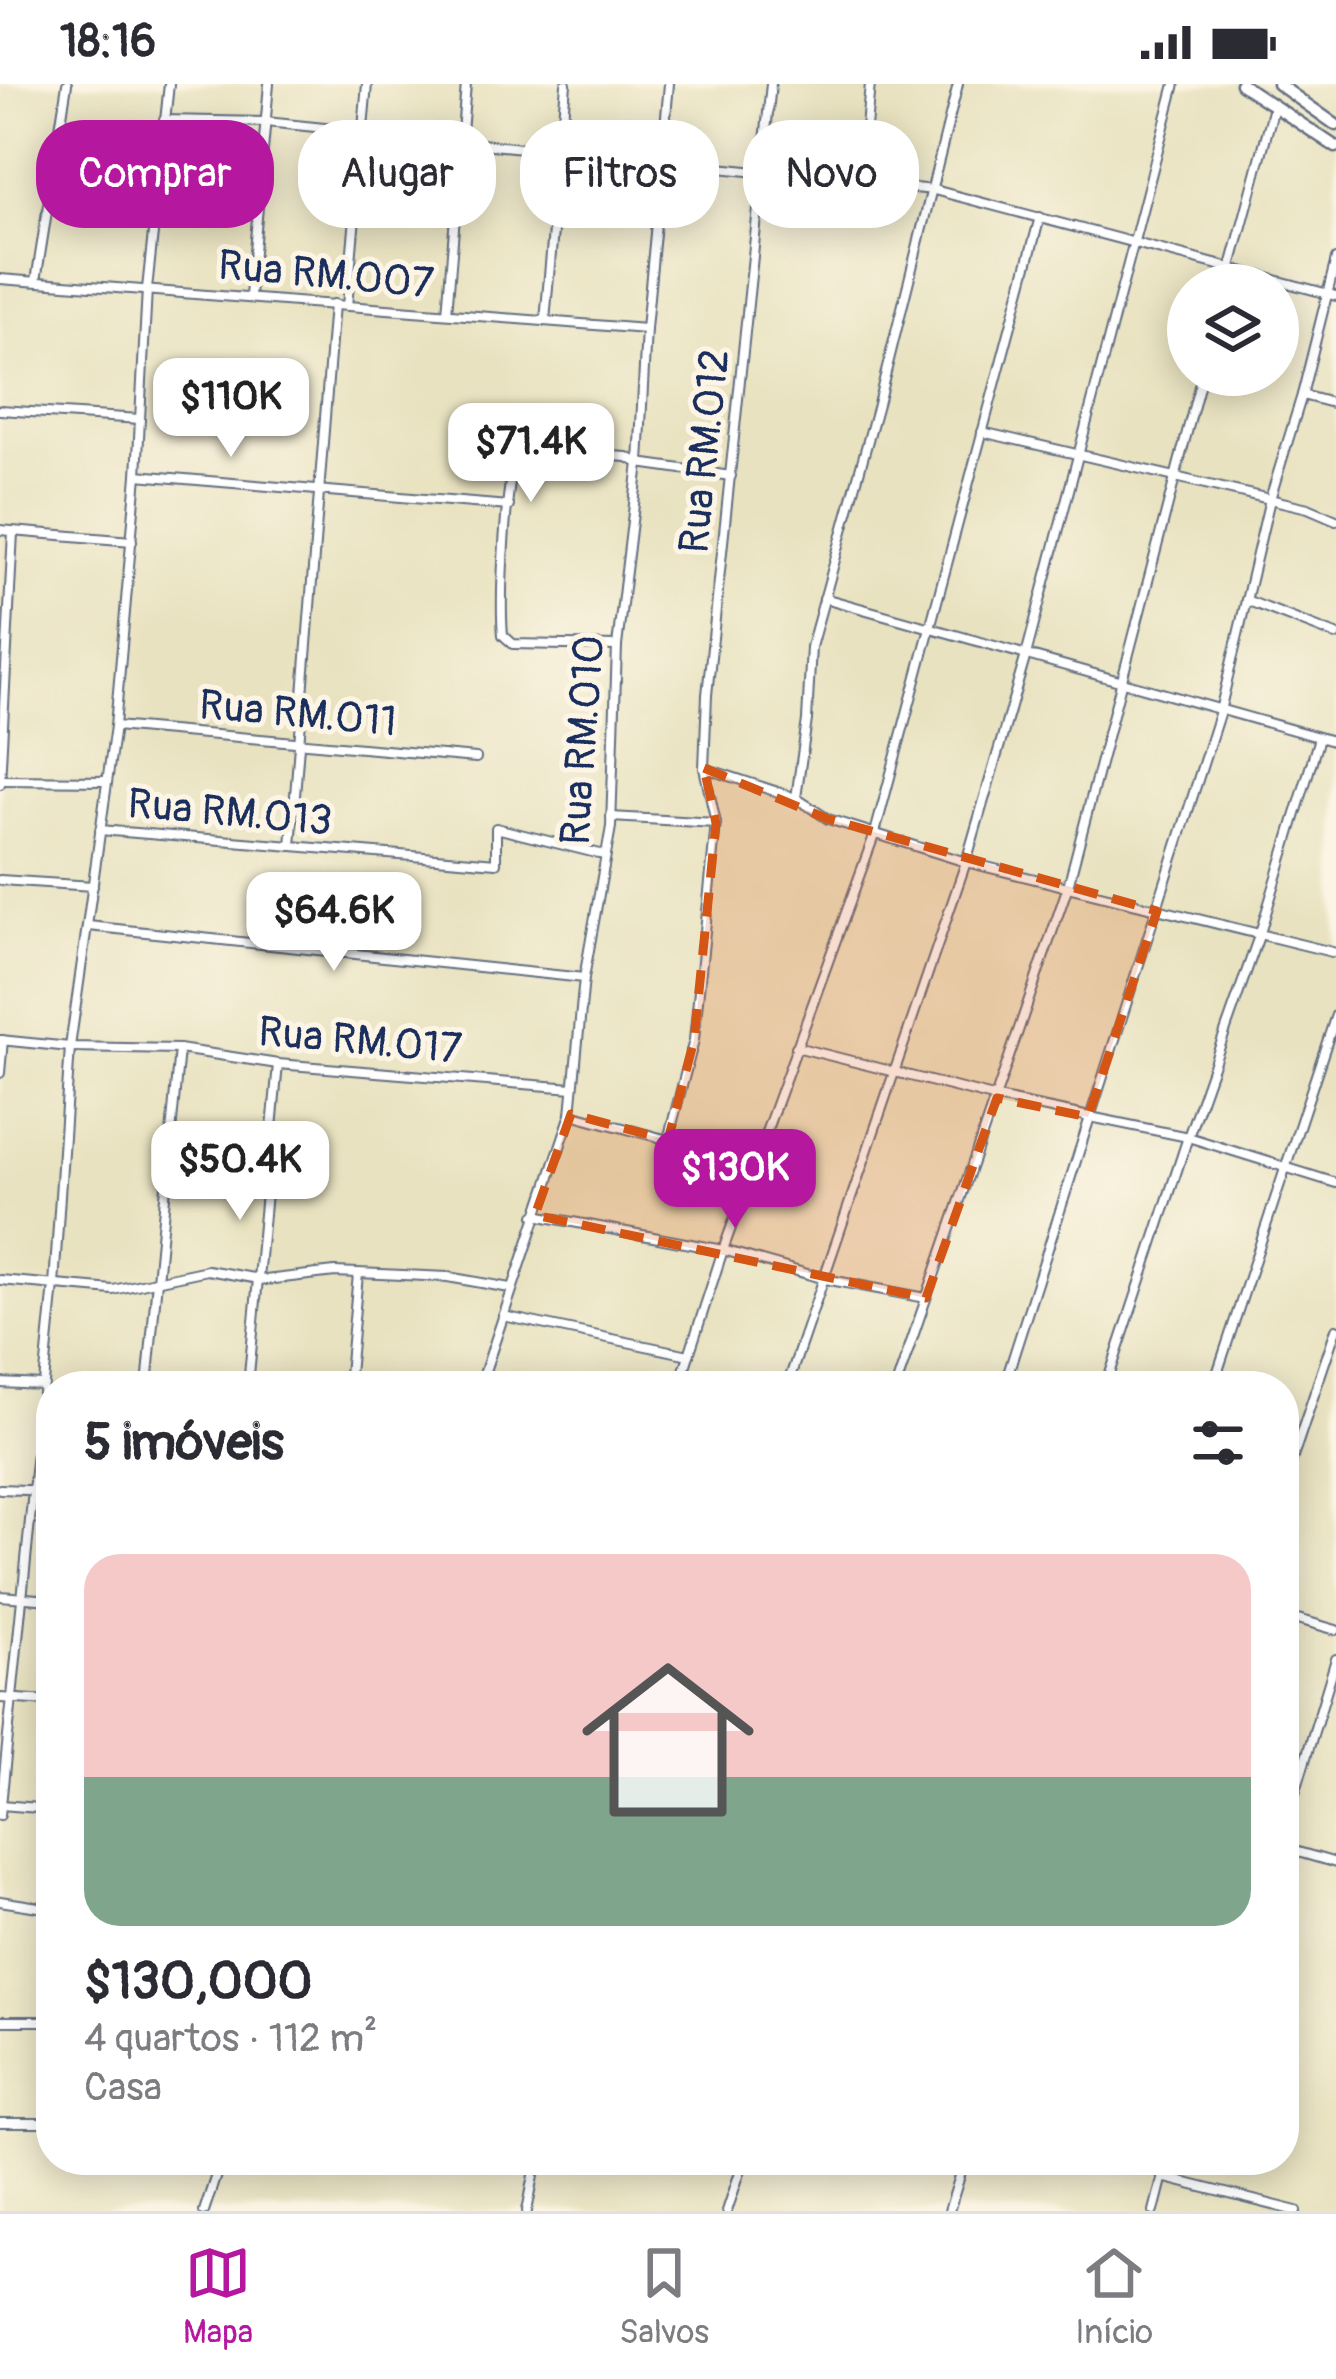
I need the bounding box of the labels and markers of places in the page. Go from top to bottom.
pin: $110K [147,358,315,460]
pin: $71.4K [433,403,629,505]
pin: $64.6K [236,872,432,974]
pin: $50.4K [142,1121,338,1223]
pin: $130K [651,1129,819,1231]

